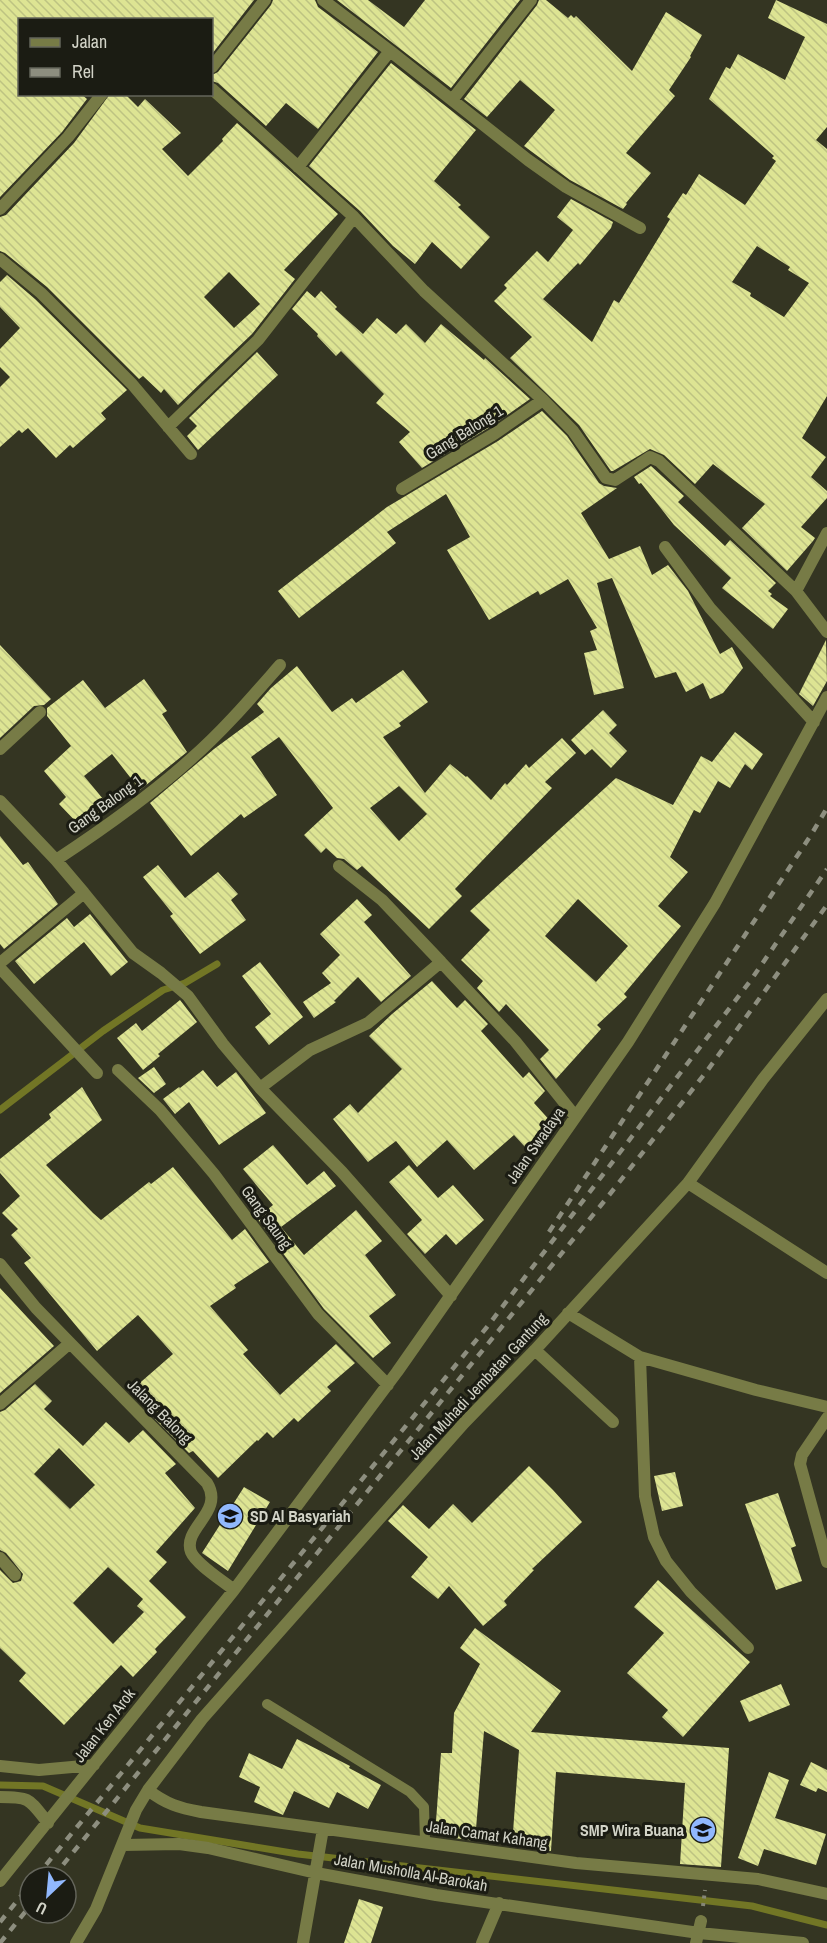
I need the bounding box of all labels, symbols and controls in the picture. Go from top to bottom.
legend [18,18,213,96]
text: Jalan [72,29,107,54]
text: Rel [72,59,94,84]
street label: Gang Balong 1 [421,399,508,465]
street label: Gang Balong 1 [63,769,147,839]
street label: Jalan Swadaya [500,1102,570,1188]
street label: Gang Saung [236,1181,298,1254]
street label: Jalan Muhadi Jembatan Gantung [404,1307,553,1464]
street label: Jalang Balong [123,1374,198,1449]
school or university icon: SD Al Basyariah [215,1501,245,1531]
place label: SD Al Basyariah [250,1505,351,1527]
street label: Jalan Ken Arok [68,1683,140,1767]
street label: Jalan Camat Kahang [425,1815,550,1854]
school or university icon: SMP Wira Buana [688,1815,718,1845]
place label: SMP Wira Buana [580,1819,685,1841]
street label: Jalan Musholla Al-Barokah [333,1848,489,1896]
north arrow [18,1865,78,1925]
text: U [32,1897,51,1920]

